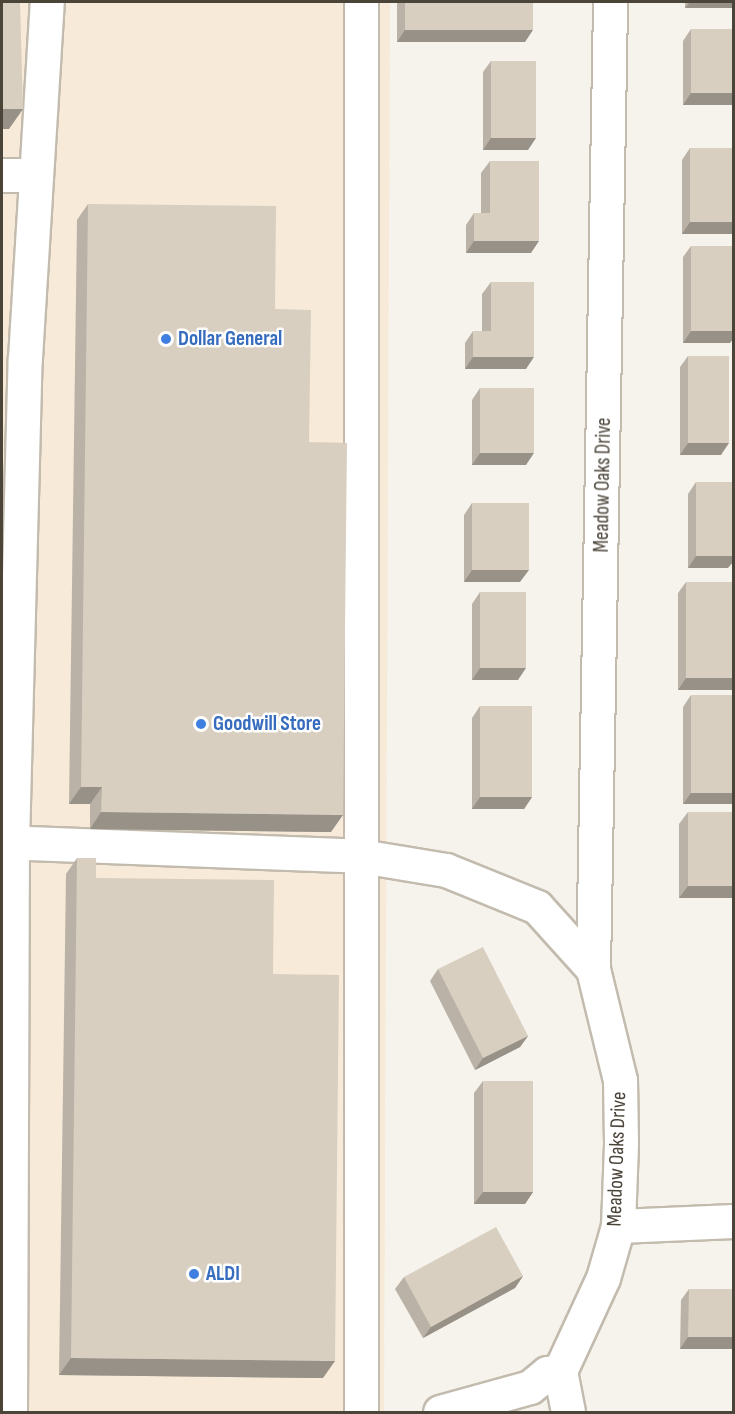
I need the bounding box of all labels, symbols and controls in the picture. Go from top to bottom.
place label: Dollar General [178,326,282,352]
marker: Dollar General [159,332,173,346]
street label: Meadow Oaks Drive [589,417,617,553]
place label: Goodwill Store [213,711,321,737]
marker: Goodwill Store [194,717,208,731]
street label: Meadow Oaks Drive [602,1091,632,1227]
place label: ALDI [206,1261,240,1287]
marker: ALDI [187,1267,201,1281]

